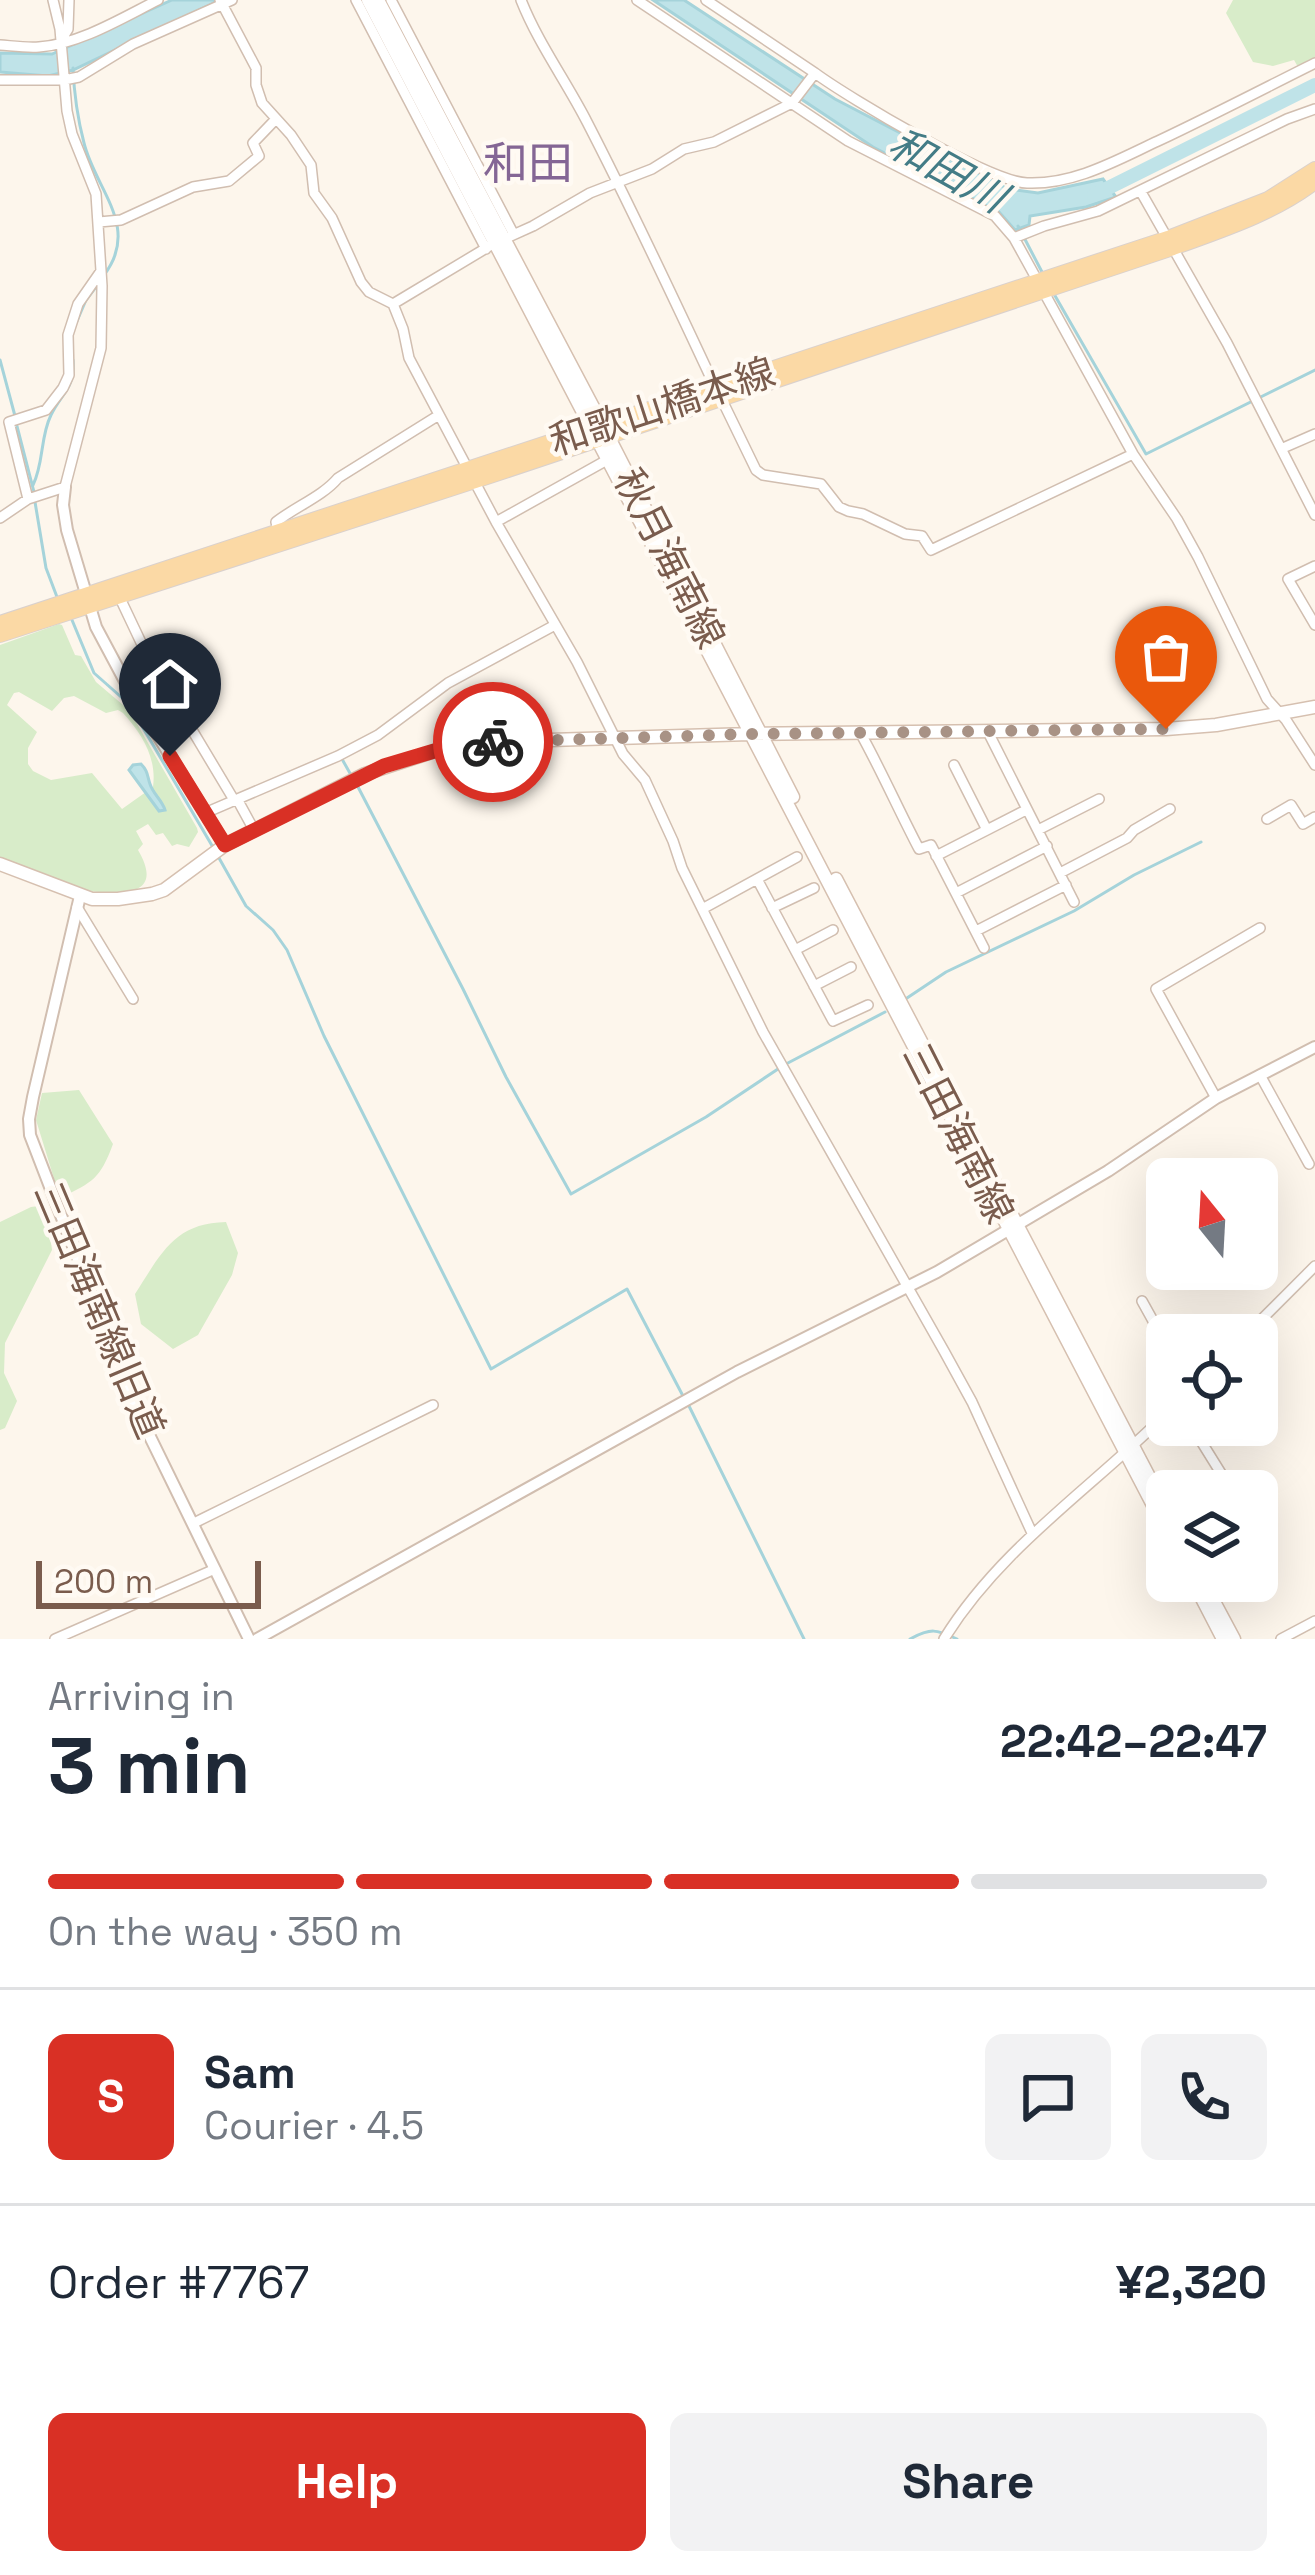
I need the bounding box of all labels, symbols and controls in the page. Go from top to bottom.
water label: 和田川 [880,117,1019,226]
district label: 和田 [483,135,573,192]
street label: 和歌山橋本線 [543,347,781,466]
street label: 秋月海南線 [603,460,736,656]
pin [1115,606,1217,729]
icon: bag [1133,624,1199,690]
pin [119,633,221,756]
icon: home [137,651,203,717]
courier [433,682,553,802]
icon: bike [460,709,526,775]
street label: 三田海南線 [892,1035,1025,1231]
north arrow [1146,1158,1278,1290]
map controls [1146,1158,1278,1602]
street label: 三田海南線旧道 [24,1175,175,1445]
button: locate [1146,1314,1278,1446]
button: layers [1146,1470,1278,1602]
scale bar [36,1555,261,1608]
text: 200 m [54,1561,153,1603]
text: Arriving in [48,1672,235,1721]
text: 22:42–22:47 [1000,1713,1267,1770]
text: 3 min [48,1716,251,1816]
text: On the way · 350 m [48,1907,403,1956]
button: chat [985,2034,1111,2160]
button: phone [1141,2034,1267,2160]
text: Sam [204,2044,296,2101]
text: S [97,2068,125,2125]
text: Courier · 4.5 [204,2101,424,2150]
text: Order #7767 [48,2254,309,2311]
text: ¥2,320 [1116,2254,1267,2311]
button: Help [48,2413,646,2551]
button: Share [670,2413,1267,2551]

